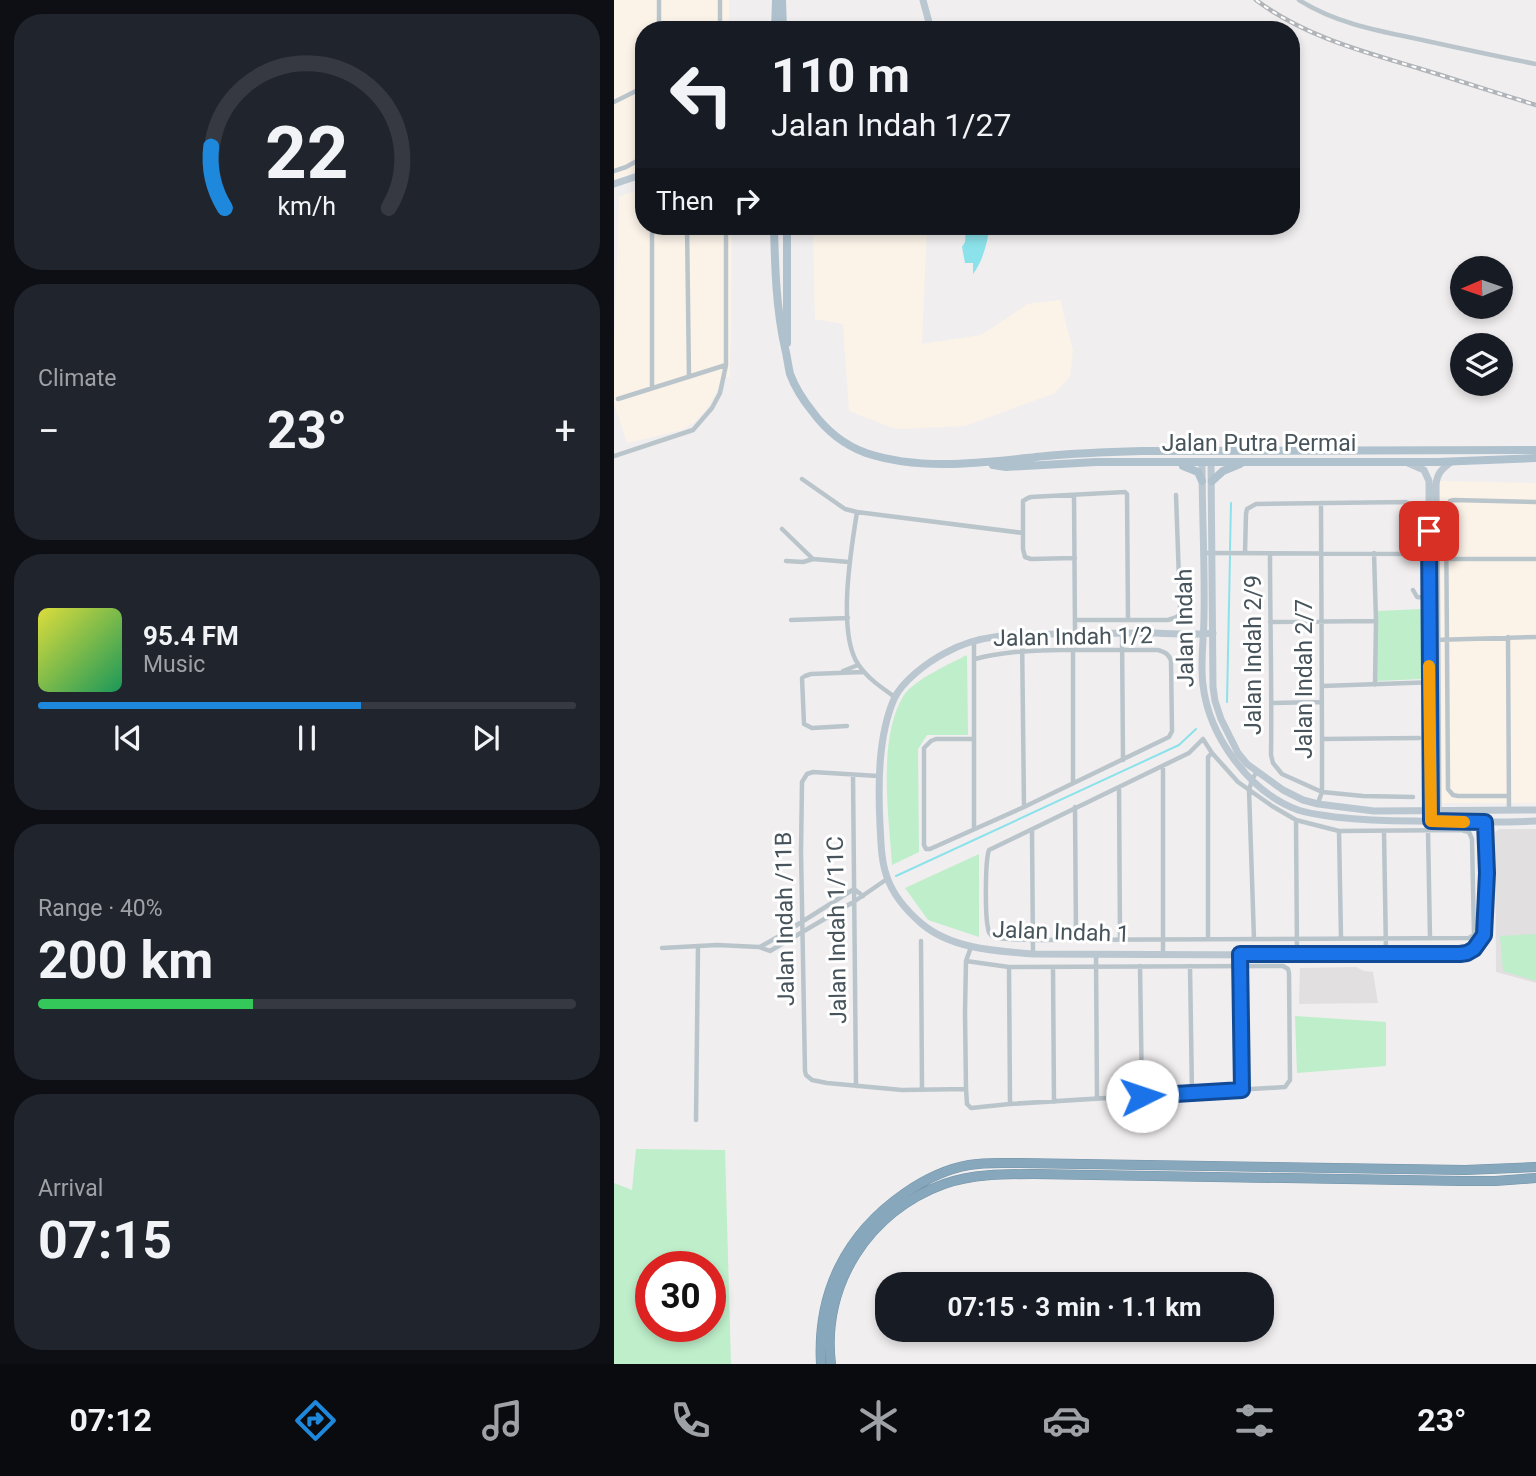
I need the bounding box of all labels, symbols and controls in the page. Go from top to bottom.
text: 110 m [771,47,910,104]
icon: left [656,49,747,140]
text: Jalan Indah 1/27 [771,106,1011,144]
text: 22 [265,110,349,196]
icon: right [728,182,766,220]
text: Then [656,186,714,216]
text: km/h [278,192,336,221]
north arrow [1450,256,1514,318]
map controls [1450,256,1513,396]
button: layers [1450,333,1513,396]
text: Climate [38,365,117,392]
text: 23° [267,400,347,461]
text: − [38,409,60,453]
text: + [554,409,576,453]
street label: Jalan Putra Permai [1162,430,1356,457]
pin [1399,501,1459,561]
icon: arrive [1410,512,1448,550]
street label: Jalan Indah [1170,568,1200,688]
street label: Jalan Indah 2/9 [1240,575,1267,735]
street label: Jalan Indah 2/7 [1291,599,1318,759]
text: 95.4 FM [143,621,239,651]
street label: Jalan Indah 1/2 [993,622,1153,652]
text: Music [143,651,205,678]
icon: previous [109,719,147,757]
icon: pause [288,719,326,757]
icon: next [467,719,505,757]
street label: Jalan Indah /11B [770,832,800,1006]
street label: Jalan Indah 1/11C [822,836,852,1024]
text: Range · 40% [38,895,163,922]
street label: Jalan Indah 1 [992,916,1130,948]
text: 200 km [38,930,213,991]
position arrow [1105,1059,1179,1133]
text: Arrival [38,1175,103,1202]
text: 07:15 [38,1210,172,1271]
speed limit sign: 30 [635,1251,726,1342]
text: 07:15 · 3 min · 1.1 km [947,1292,1202,1322]
icon: directions [291,1396,340,1445]
icon: music [478,1396,527,1445]
icon: phone [666,1396,715,1445]
icon: climate [854,1396,903,1445]
icon: car [1042,1396,1091,1445]
icon: filters [1230,1396,1279,1445]
text: 07:12 [69,1401,152,1439]
text: 23° [1417,1401,1467,1439]

